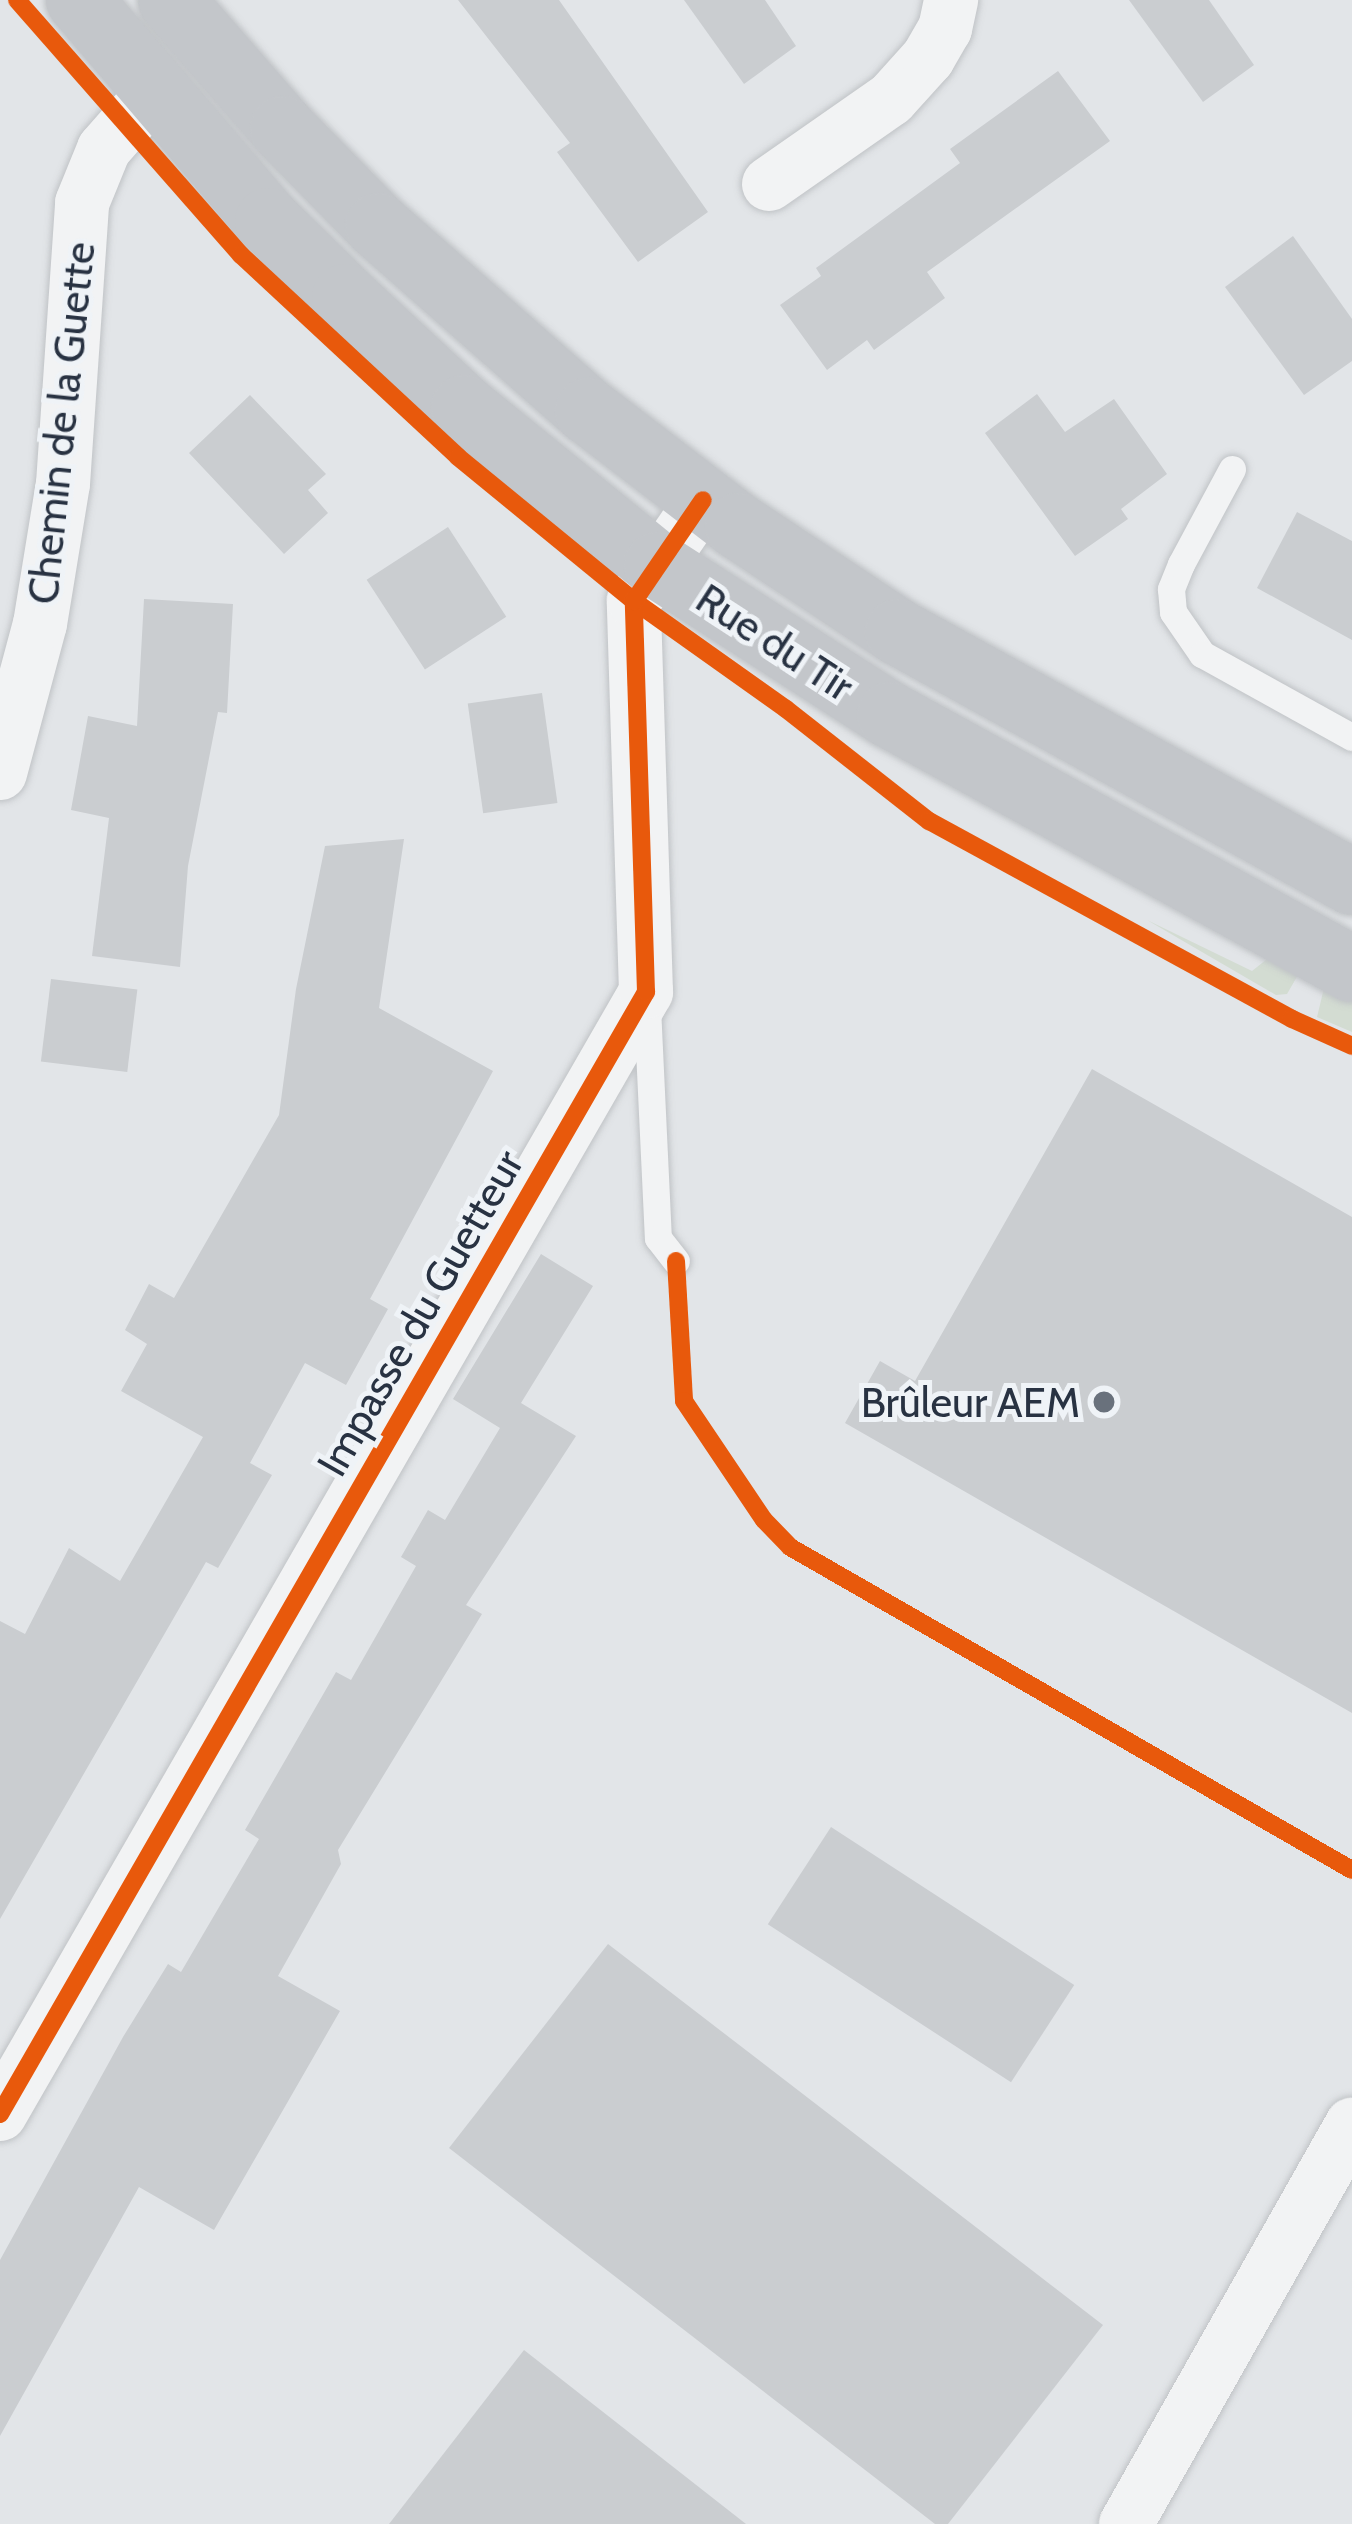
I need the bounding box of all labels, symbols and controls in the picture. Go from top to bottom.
street label: Chemin de la Guette [17,240,105,606]
street label: Rue du Tir [687,573,863,711]
street label: Impasse du Guetteur [306,1141,534,1485]
place label: Brûleur AEM [861,1377,1080,1427]
marker: Brûleur AEM [1091,1389,1117,1415]

